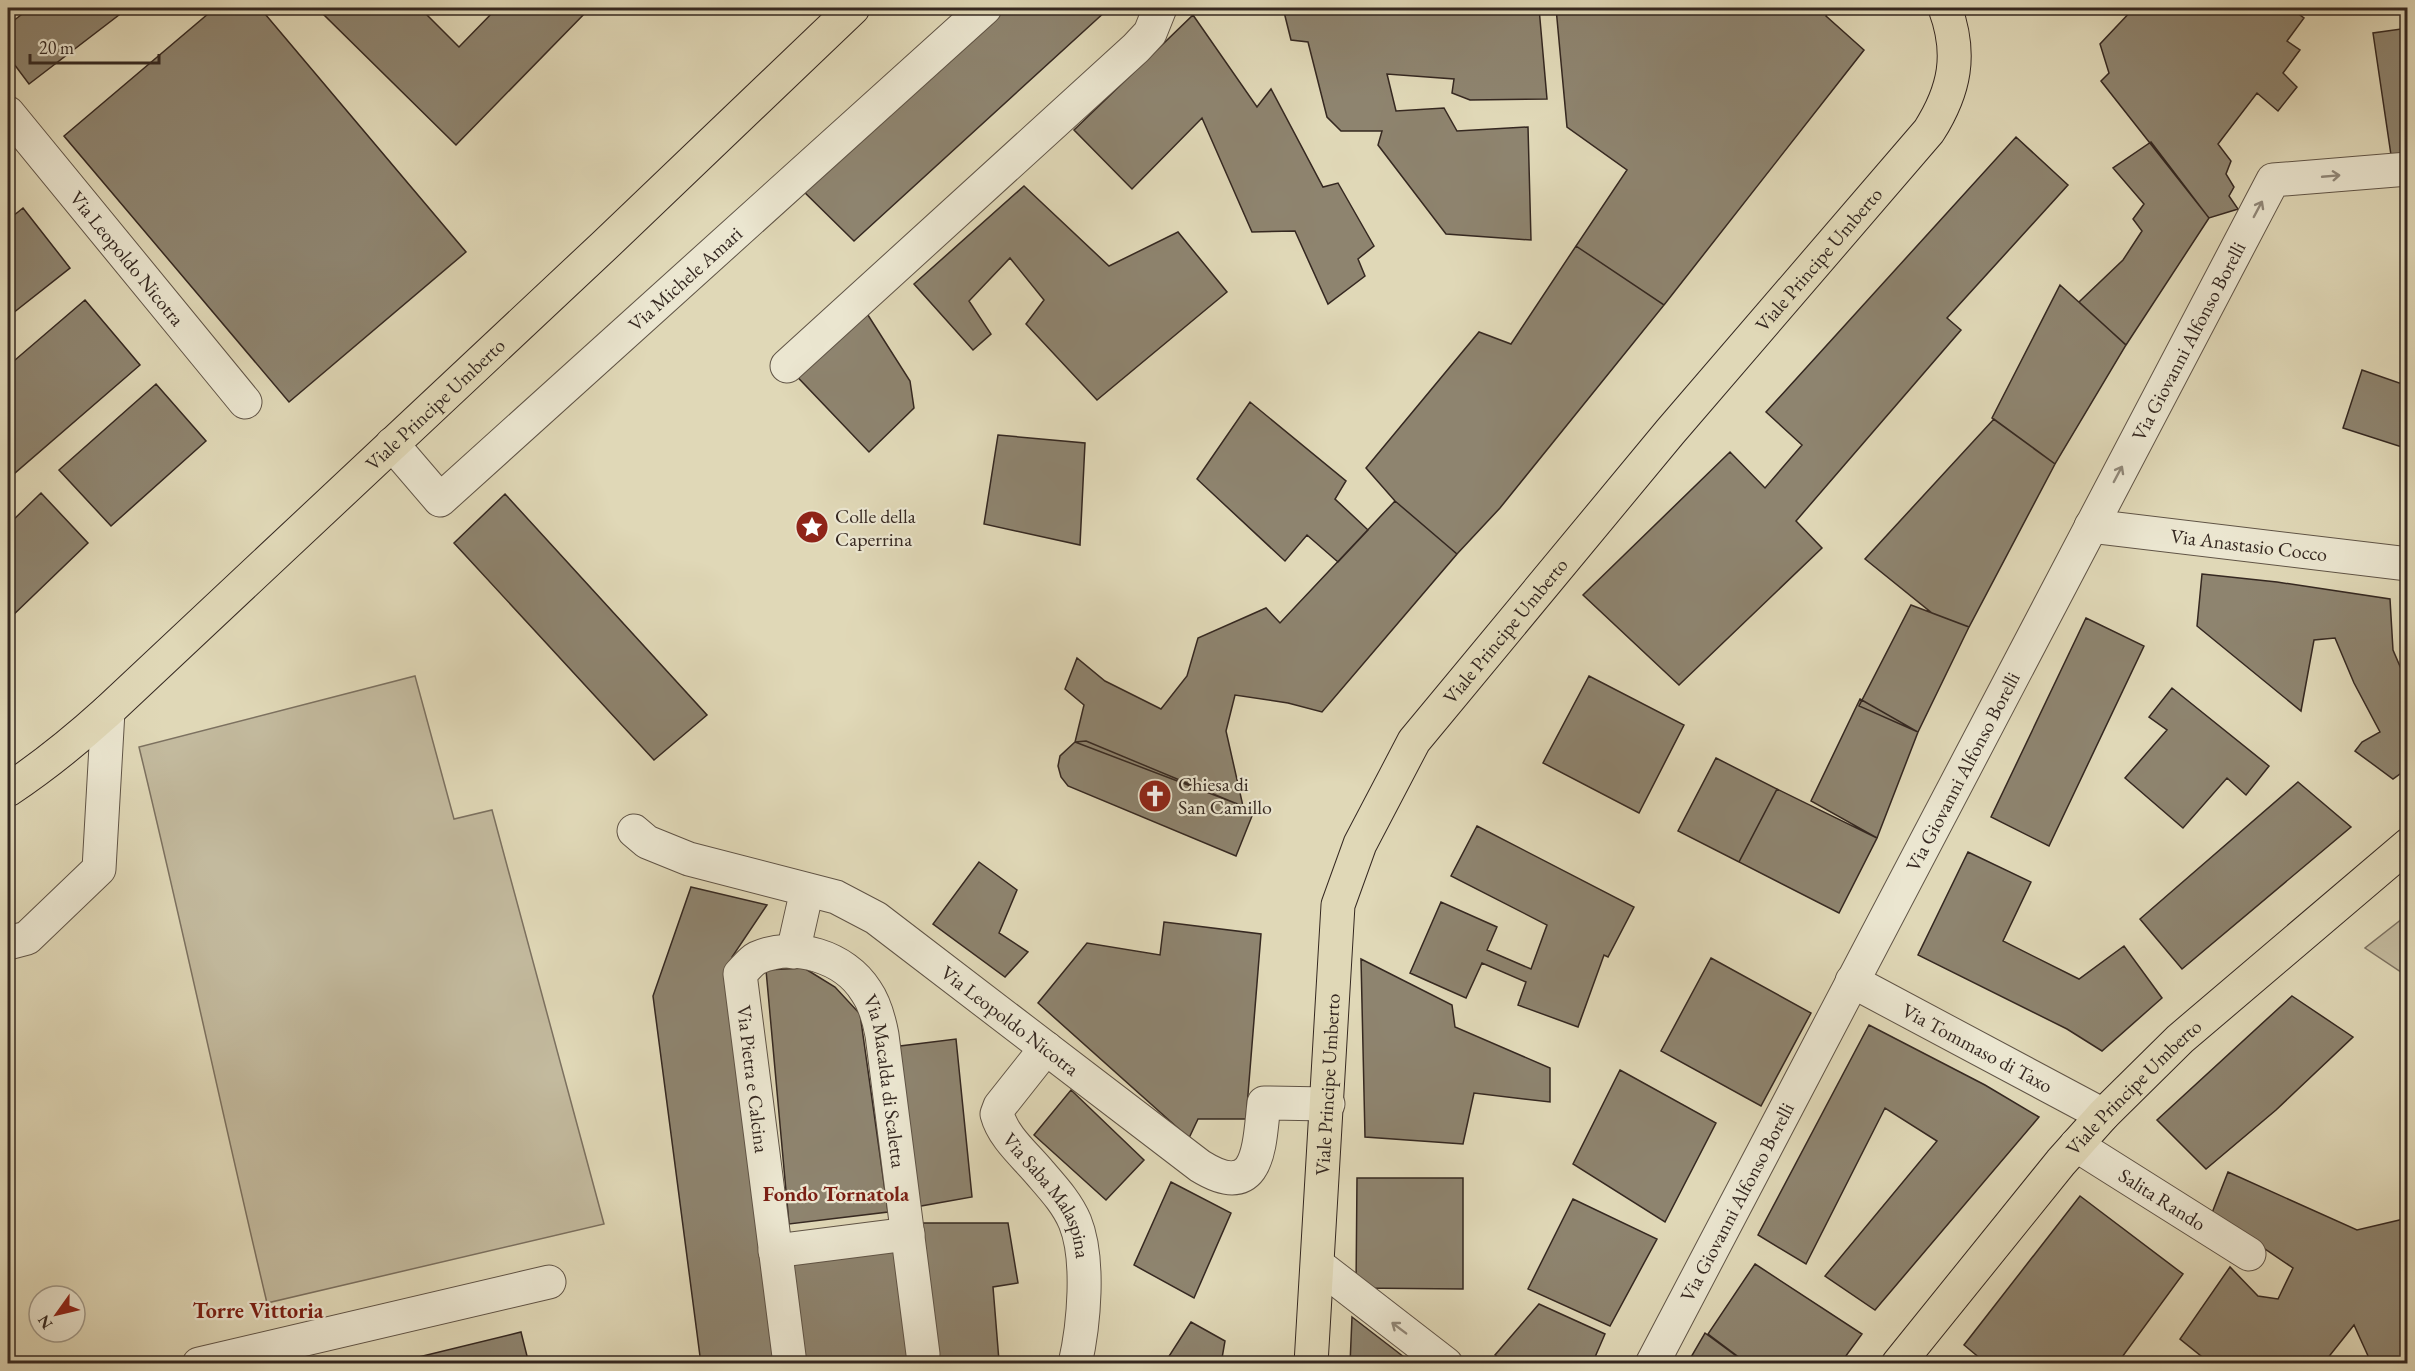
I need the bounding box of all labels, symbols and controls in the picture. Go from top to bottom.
scale bar [30,27,159,65]
text: 20 m [39,36,74,59]
one-way arrow [2321,170,2340,181]
street label: Viale Principe Umberto [1749,182,1888,337]
street label: Via Leopoldo Nicotra [64,185,190,331]
one-way arrow [2253,200,2264,218]
street label: Via Michele Amari [623,220,748,337]
street label: Via Giovanni Alfonso Borelli [2126,237,2251,445]
street label: Viale Principe Umberto [360,332,511,476]
one-way arrow [2113,466,2124,484]
place label: Colle della Caperrina [835,503,916,552]
place icon: Colle della Caperrina [794,509,830,545]
street label: Via Anastasio Cocco [2169,523,2329,567]
street label: Viale Principe Umberto [1437,552,1574,709]
street label: Via Giovanni Alfonso Borelli [1900,667,2026,876]
place label: Chiesa di San Camillo [1178,771,1272,820]
church icon: Chiesa di San Camillo [1137,778,1173,814]
street label: Via Leopoldo Nicotra [936,959,1084,1082]
street label: Via Macalda di Scaletta [857,990,912,1169]
street label: Viale Principe Umberto [1309,993,1346,1176]
street label: Via Tommaso di Taxo [1897,997,2057,1099]
street label: Via Pietra e Calcina [731,1003,775,1155]
street label: Viale Principe Umberto [2060,1013,2207,1161]
street label: Via Giovanni Alfonso Borelli [1674,1098,1800,1306]
street label: Via Saba Malaspina [997,1127,1096,1260]
street label: Salita Rando [2114,1162,2211,1237]
district label: Fondo Tornatola [763,1180,910,1207]
north arrow [27,1284,87,1344]
district label: Torre Vittoria [193,1296,324,1325]
text: N [33,1311,57,1333]
one-way arrow [1392,1322,1408,1334]

